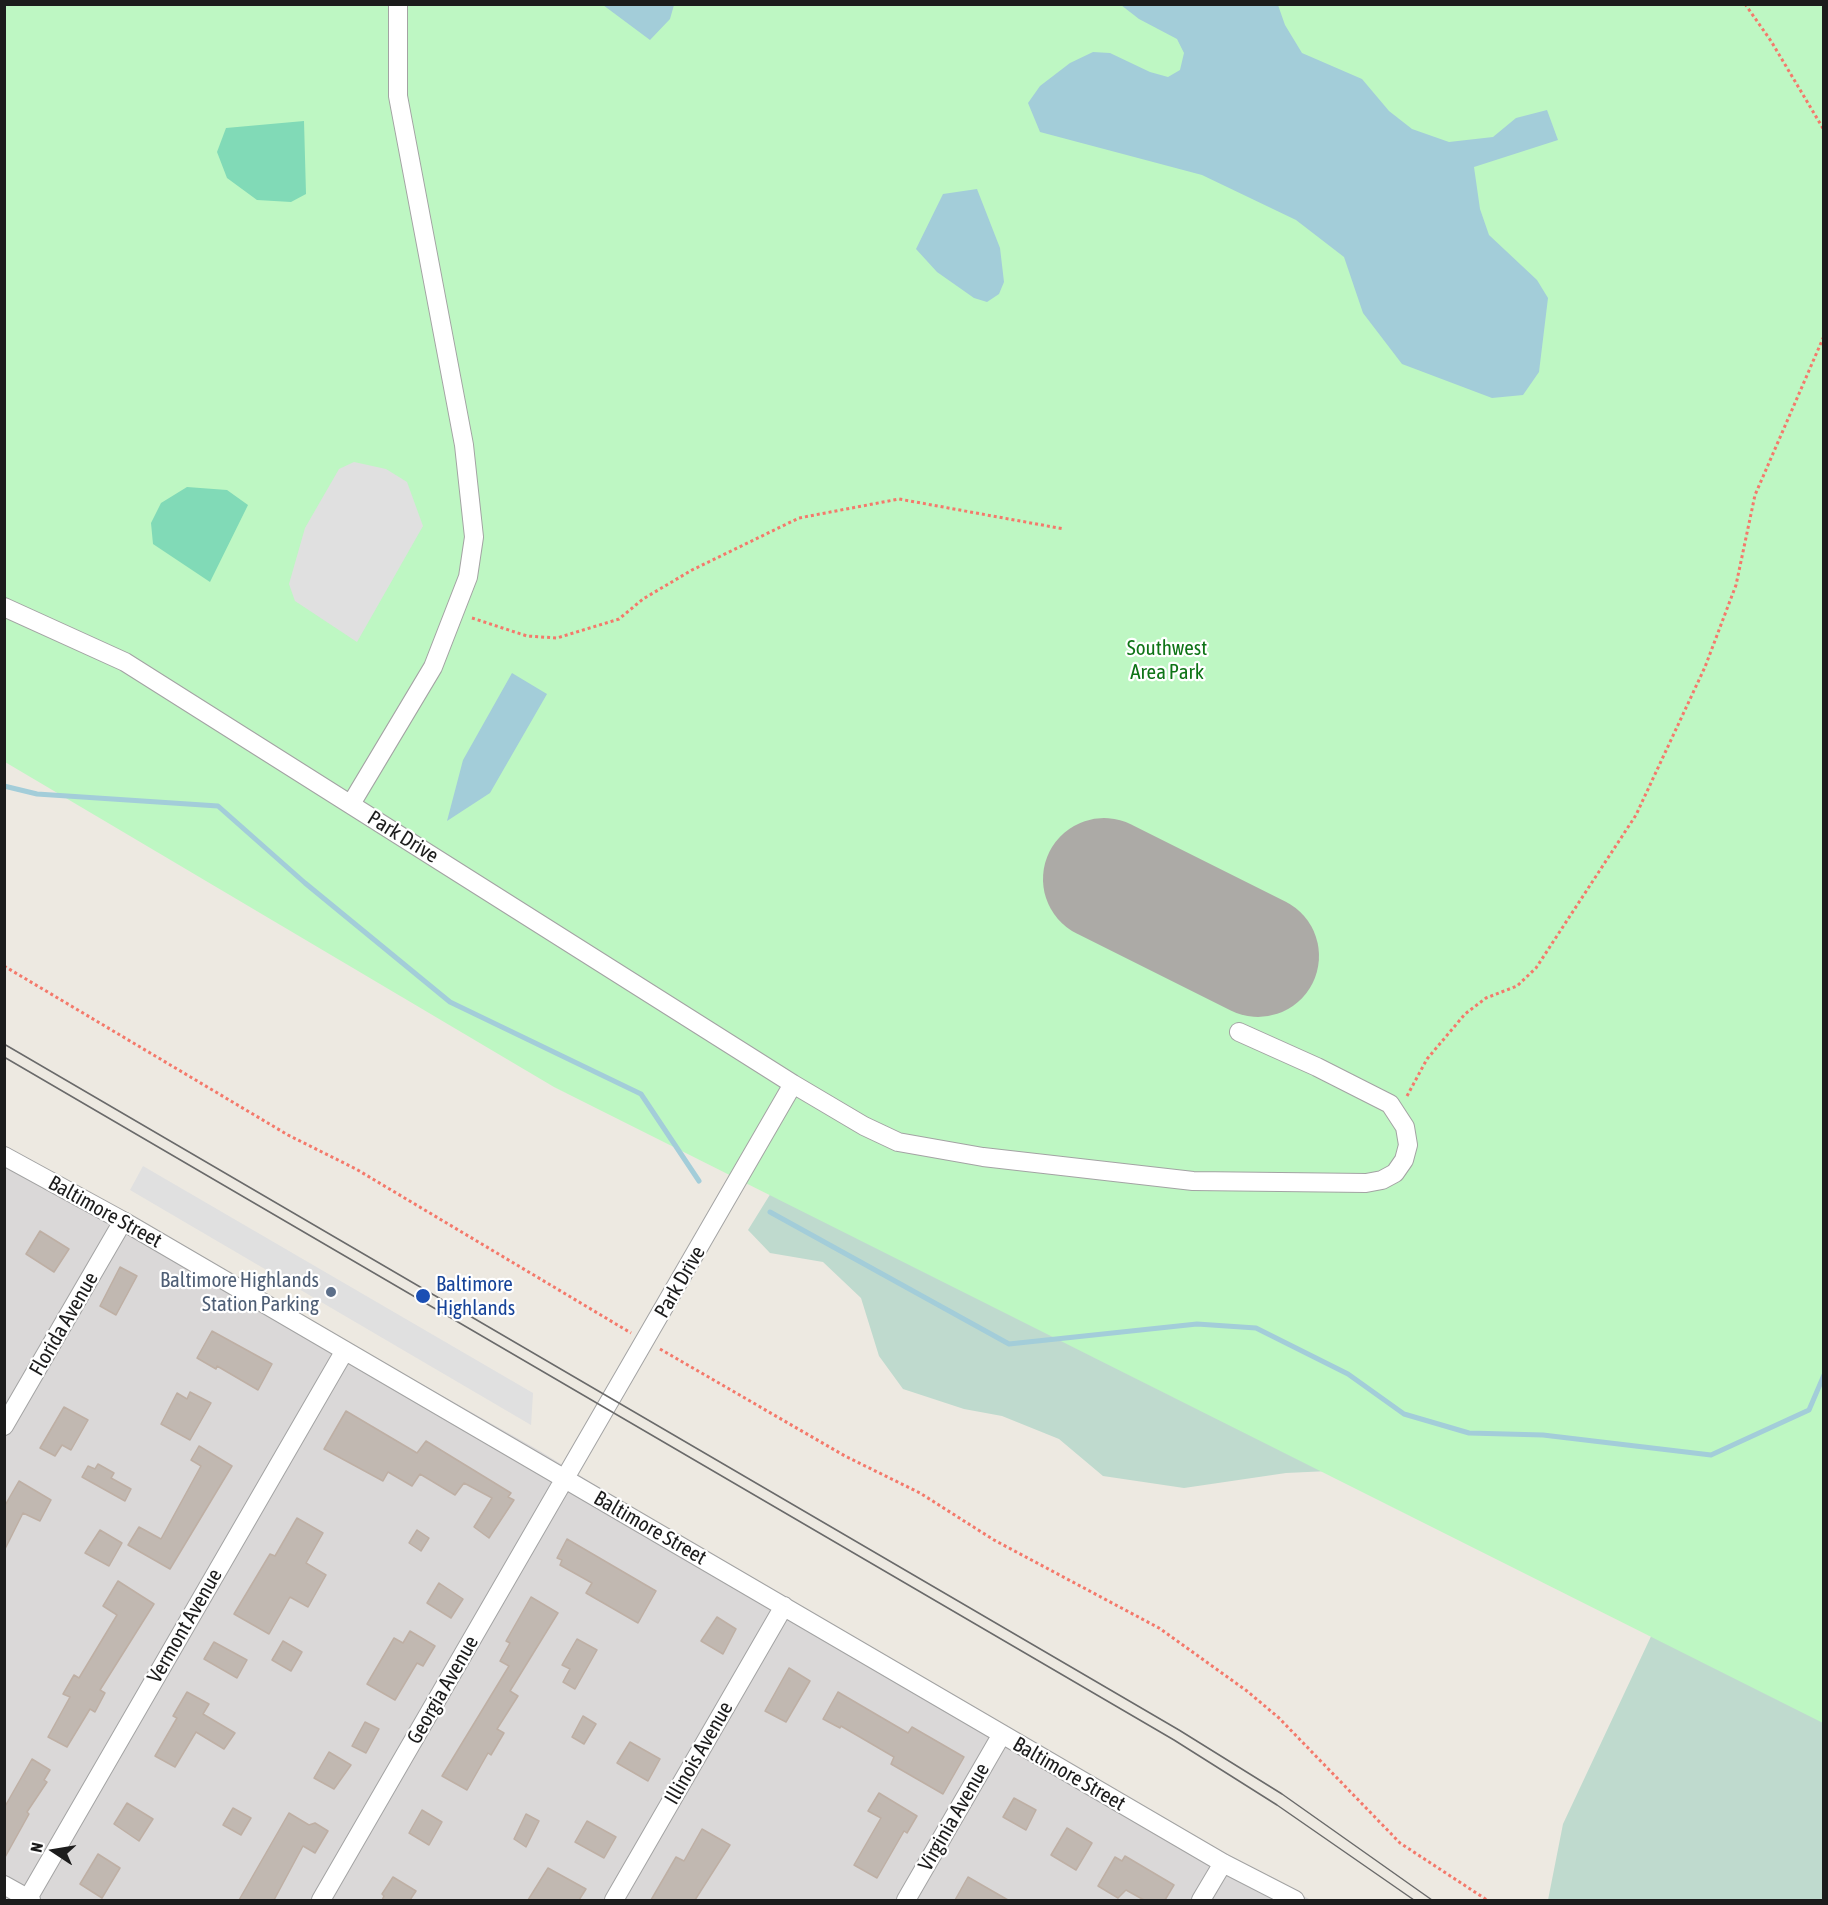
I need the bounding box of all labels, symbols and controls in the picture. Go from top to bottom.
park label: Southwest Area Park [1127,635,1207,685]
street label: Park Drive [363,805,443,869]
street label: Baltimore Street [44,1170,166,1254]
street label: Park Drive [649,1242,711,1322]
place label: Baltimore Highlands Station Parking [160,1267,319,1317]
street label: Florida Avenue [24,1268,104,1380]
place label: Baltimore Highlands [436,1271,515,1321]
marker: Baltimore Highlands Station Parking [324,1285,338,1299]
marker: Baltimore Highlands [414,1287,432,1305]
street label: Baltimore Street [589,1486,711,1570]
street label: Vermont Avenue [142,1564,228,1688]
street label: Georgia Avenue [402,1631,484,1749]
street label: Illinois Avenue [659,1697,739,1809]
street label: Baltimore Street [1008,1732,1130,1816]
street label: Virginia Avenue [913,1759,995,1875]
north arrow [24,1821,84,1881]
text: N [27,1841,46,1854]

